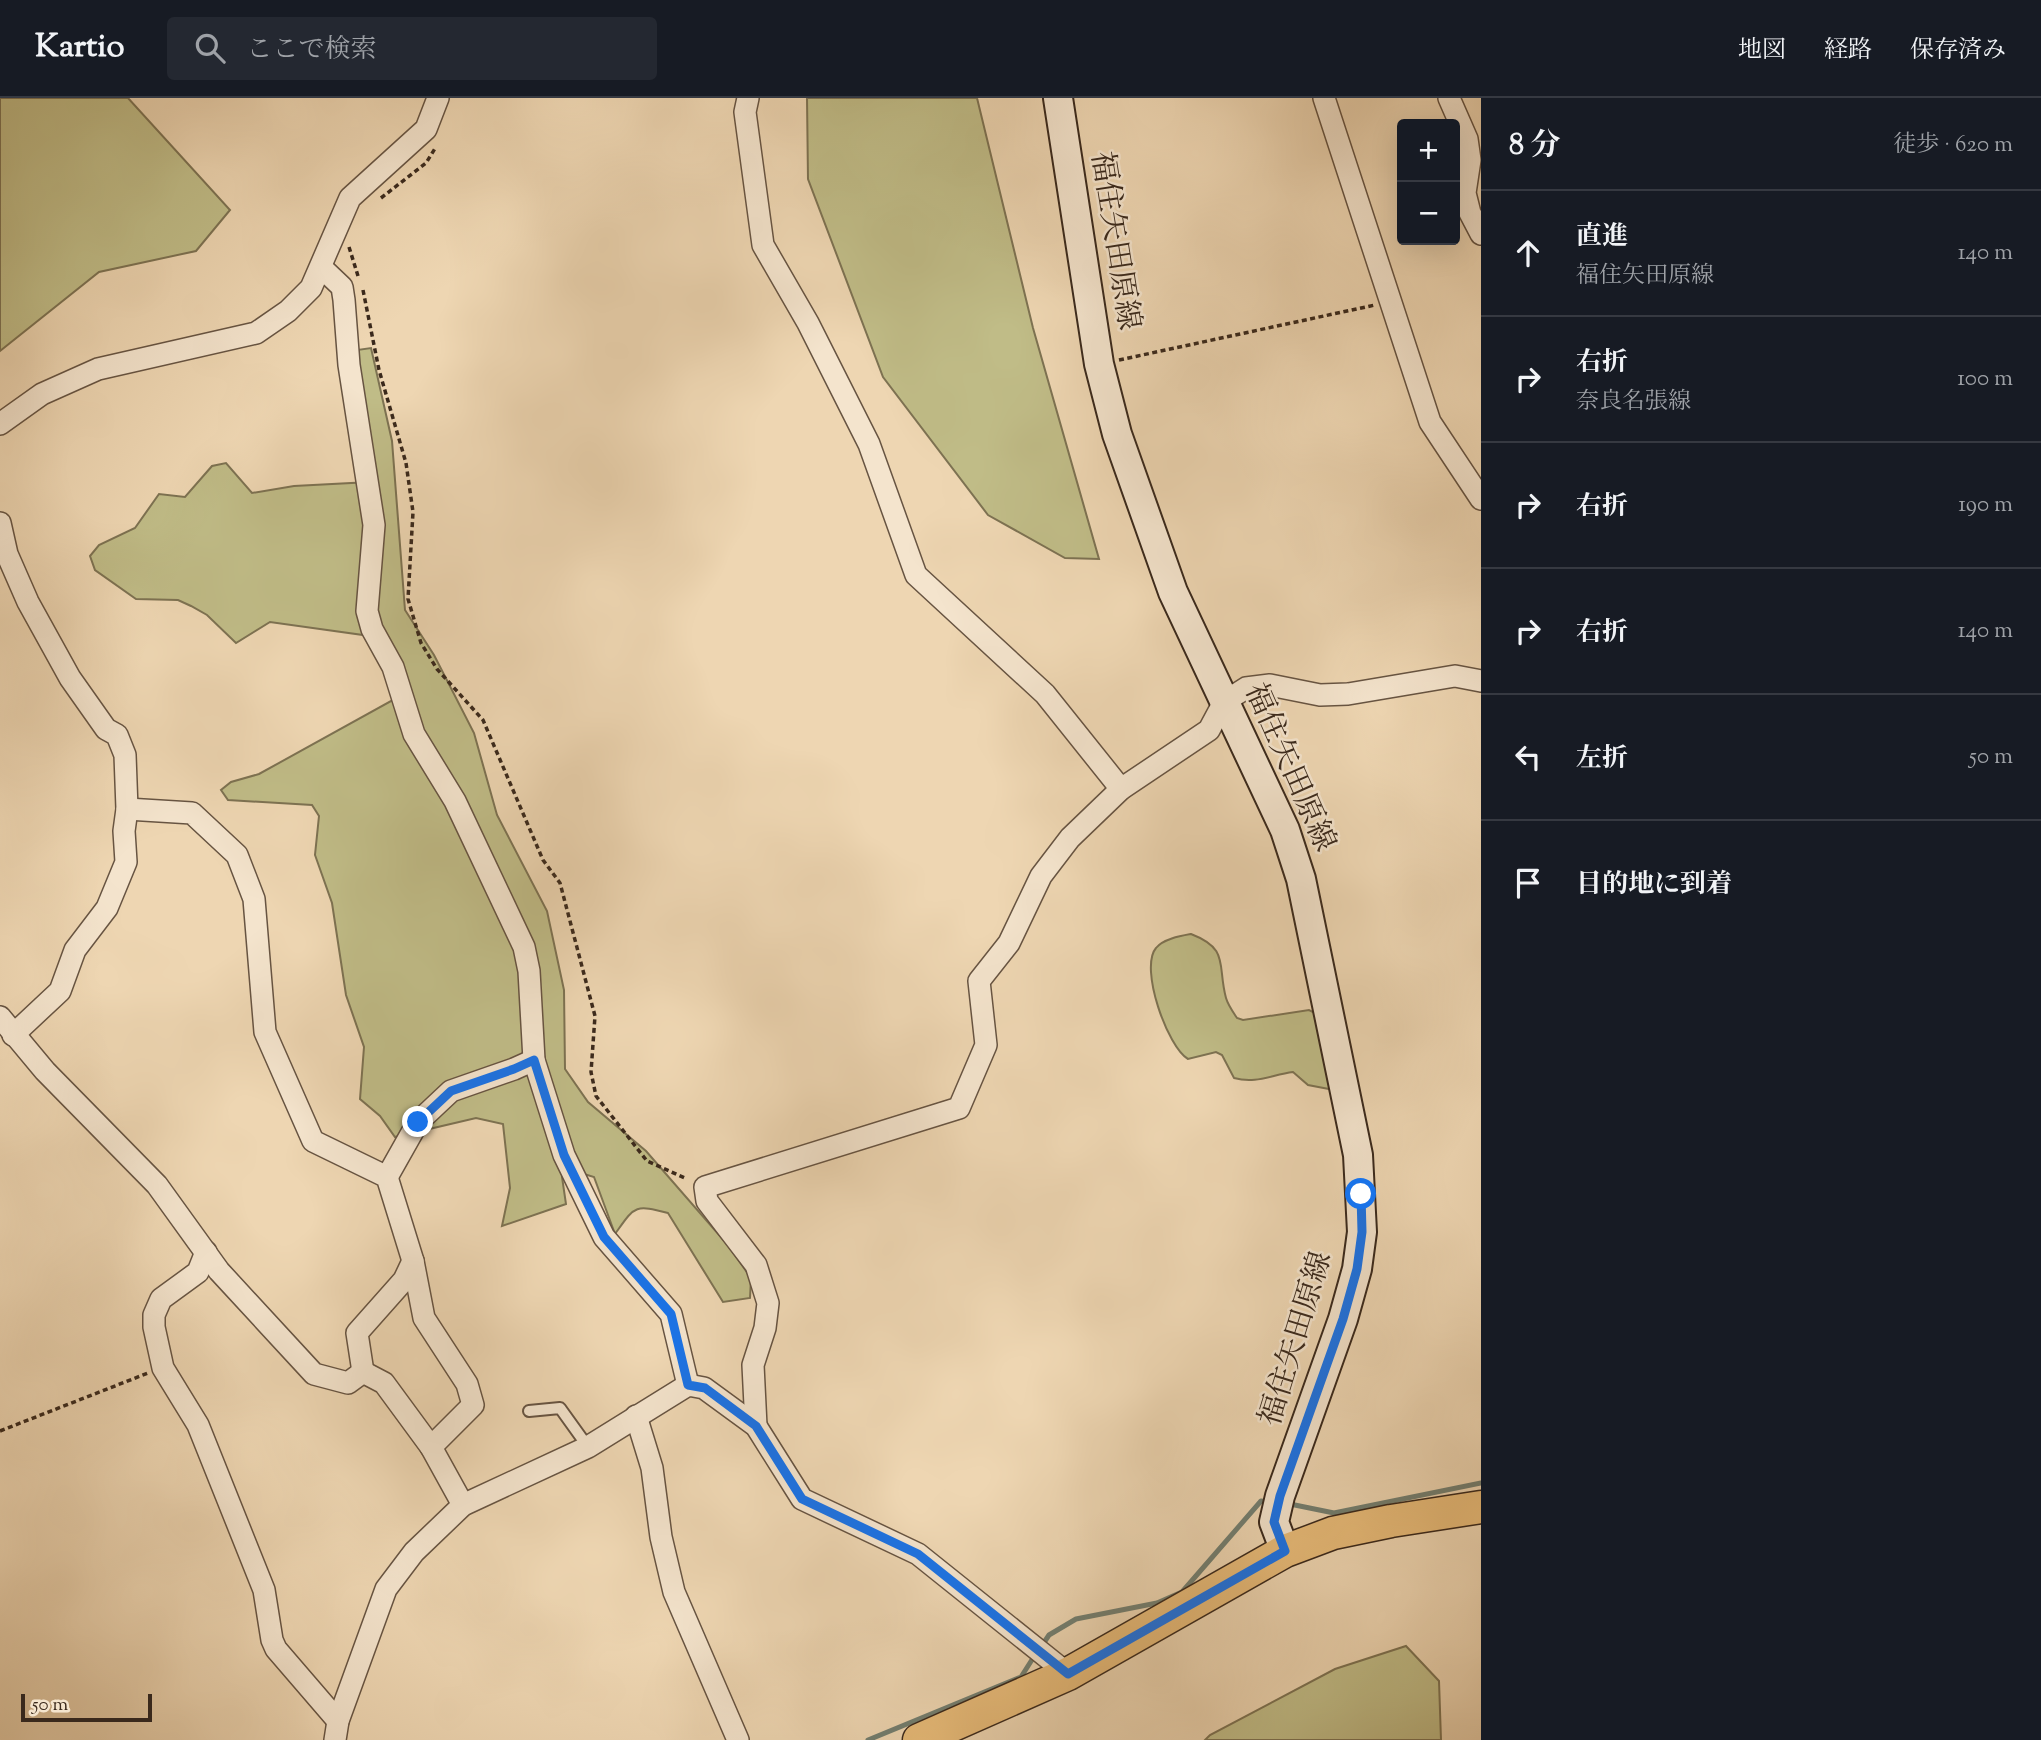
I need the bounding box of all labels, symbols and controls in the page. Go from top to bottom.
search box [167,17,657,80]
text: Kartio [35,24,125,72]
icon: search [191,29,229,67]
text: ここで検索 [247,32,377,69]
text: 地図 [1738,34,1786,68]
text: 経路 [1824,34,1872,68]
text: 保存済み [1910,34,2006,68]
map controls [1397,119,1460,245]
button: + [1397,119,1460,182]
text: 8 分 [1509,125,1560,168]
text: 徒歩 · 620 m [1893,129,2013,162]
street label: 福住矢田原線 [1079,149,1149,333]
button: − [1397,182,1460,245]
text: 直進 [1576,219,1628,256]
icon: ahead [1509,234,1547,272]
text: 140 m [1958,237,2013,270]
text: 福住矢田原線 [1576,260,1714,293]
text: 右折 [1576,345,1628,382]
icon: right [1509,360,1547,398]
text: 100 m [1957,363,2013,396]
text: 奈良名張線 [1576,386,1691,419]
icon: right [1509,486,1547,524]
text: 右折 [1576,489,1628,526]
text: 190 m [1958,489,2013,522]
icon: right [1509,612,1547,650]
text: 右折 [1576,615,1628,652]
text: 140 m [1958,615,2013,648]
street label: 福住矢田原線 [1233,677,1345,859]
icon: left [1509,738,1547,776]
text: 左折 [1576,741,1628,778]
text: 50 m [1969,741,2013,774]
icon: arrive [1509,864,1547,902]
text: 目的地に到着 [1576,867,1732,904]
route end [402,1106,433,1137]
route start [1345,1178,1376,1209]
street label: 福住矢田原線 [1250,1247,1344,1431]
scale bar [21,1691,152,1723]
text: 50 m [32,1692,68,1719]

